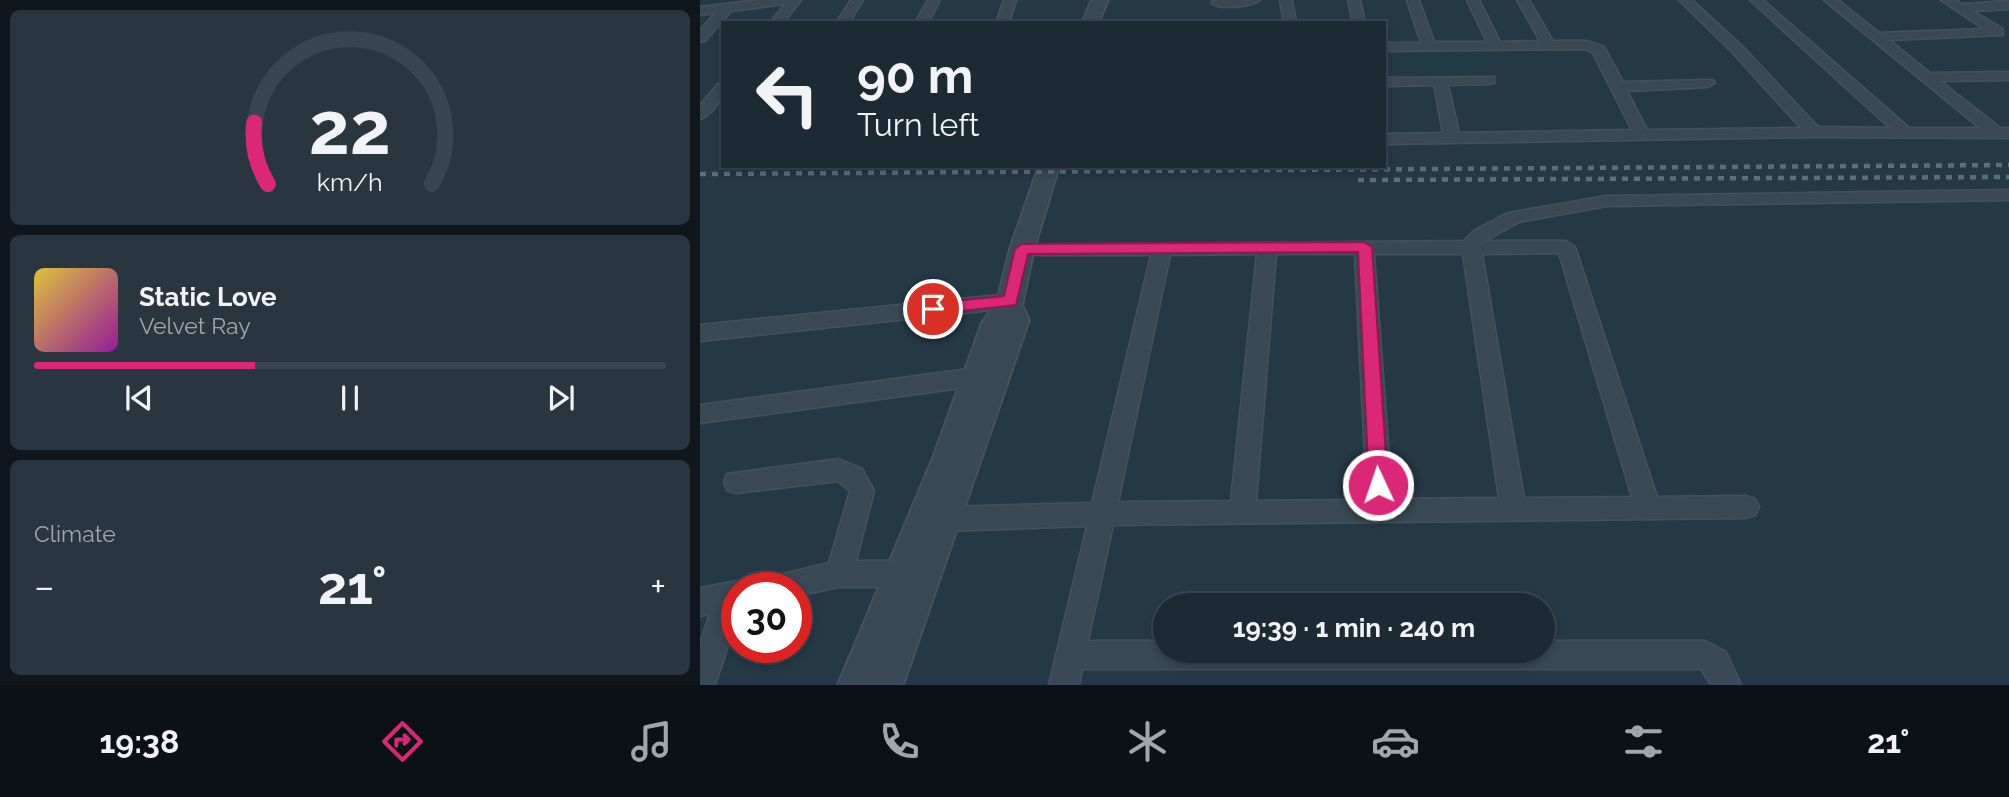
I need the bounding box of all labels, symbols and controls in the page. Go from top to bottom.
text: 90 m [857,47,973,104]
icon: left [742,49,833,140]
text: 22 [309,86,391,171]
text: Turn left [857,106,979,143]
text: km/h [317,166,383,196]
pin [903,279,963,339]
text: Static Love [139,282,277,312]
icon: arrive [914,290,952,328]
text: Velvet Ray [139,312,251,339]
icon: previous [120,379,158,417]
icon: pause [331,379,369,417]
icon: next [542,379,580,417]
position arrow [1341,448,1415,522]
text: Climate [34,520,116,547]
text: 21° [318,555,387,616]
text: − [34,564,54,609]
text: + [650,564,666,609]
speed limit sign: 30 [721,572,812,663]
text: 19:39 · 1 min · 240 m [1233,613,1475,643]
icon: directions [378,717,427,766]
icon: music [627,717,676,766]
icon: phone [875,717,924,766]
icon: climate [1123,717,1172,766]
icon: car [1371,717,1420,766]
icon: filters [1619,717,1668,766]
text: 19:38 [100,723,179,760]
text: 21° [1867,723,1909,760]

